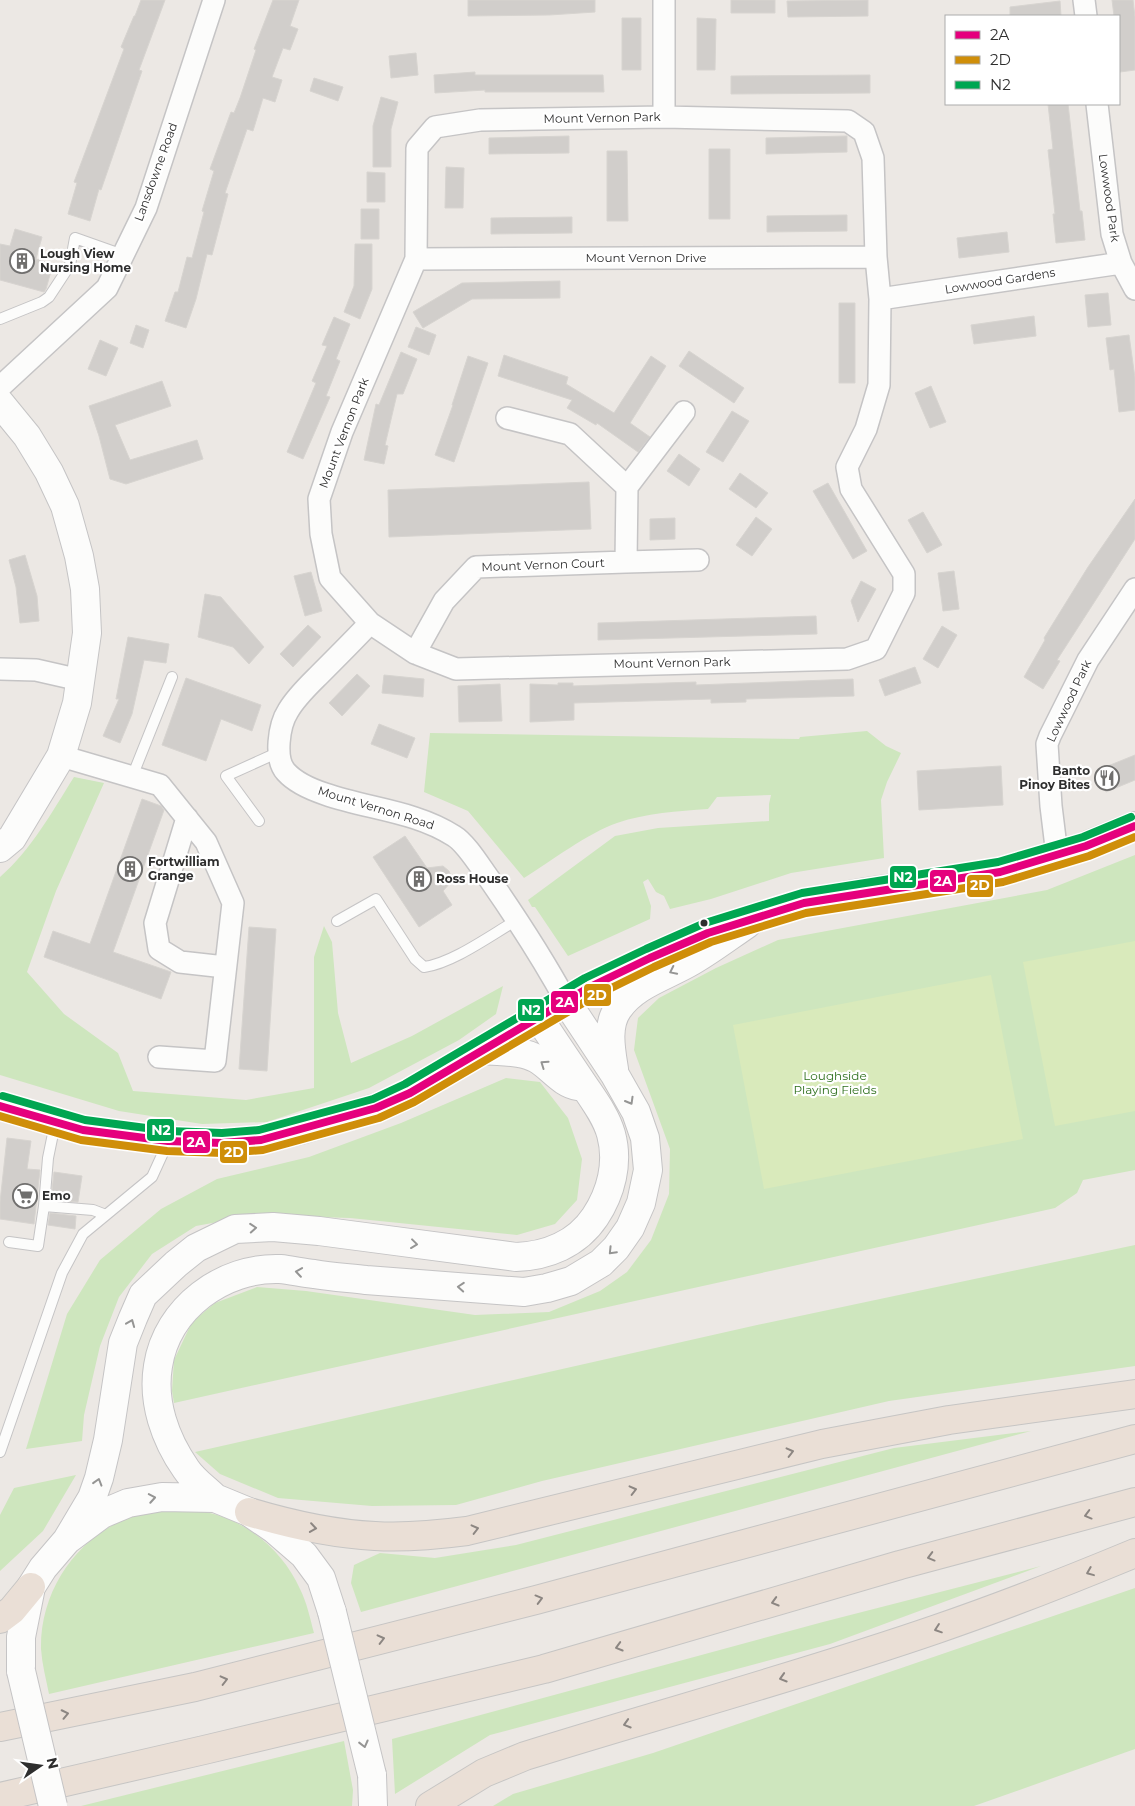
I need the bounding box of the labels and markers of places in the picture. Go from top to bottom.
place label: Lough View Nursing Home [40,246,131,275]
building icon: Lough View Nursing Home [9,248,35,274]
place label: Banto Pinoy Bites [1019,763,1091,792]
restaurant icon: Banto Pinoy Bites [1094,765,1120,791]
place label: Fortwilliam Grange [148,854,220,883]
building icon: Fortwilliam Grange [117,856,143,882]
building icon: Ross House [406,866,432,892]
place label: Ross House [436,871,509,886]
unlabelled marker [699,918,709,928]
supermarket icon: Emo [12,1183,38,1209]
place label: Emo [42,1188,71,1203]

